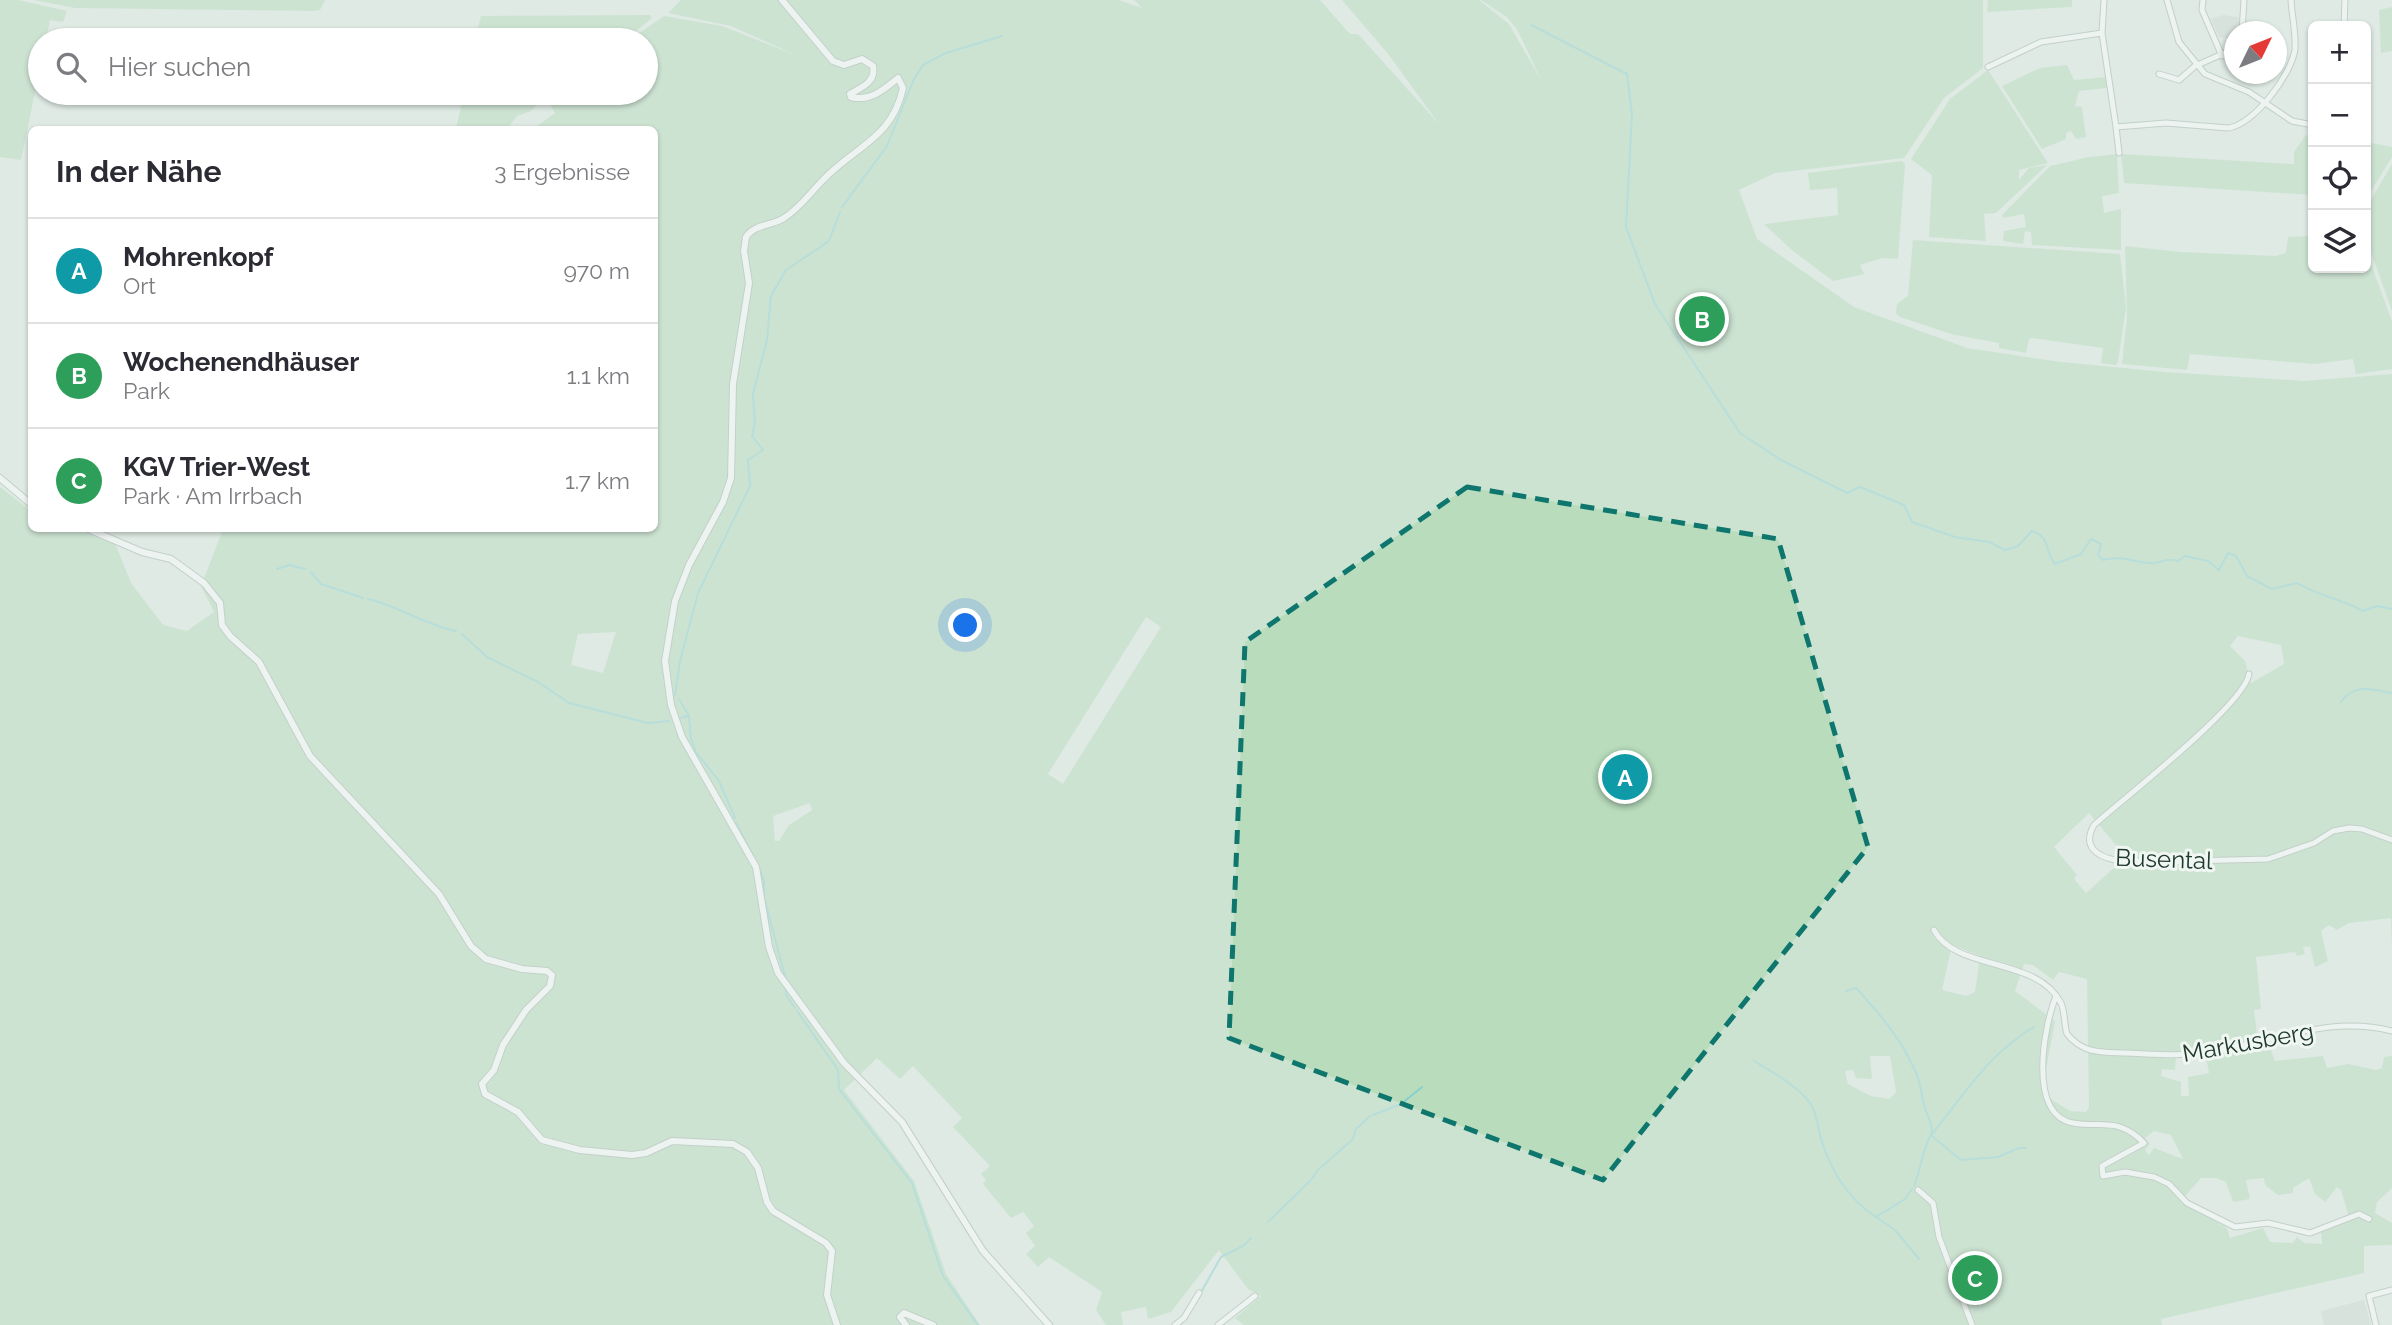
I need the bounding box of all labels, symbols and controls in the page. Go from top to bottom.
north arrow [2224,21,2287,84]
map controls [2308,21,2371,273]
button: + [2308,21,2371,84]
search box [28,28,658,105]
icon: search [52,48,90,86]
text: Hier suchen [108,52,251,82]
button: − [2308,84,2371,147]
button: locate [2308,147,2371,210]
text: In der Nähe [56,154,221,189]
text: 3 Ergebnisse [494,158,630,185]
button: layers [2308,210,2371,273]
text: Mohrenkopf [123,242,273,272]
text: A [71,257,87,284]
text: 970 m [563,257,630,284]
text: Ort [123,272,156,299]
pin: B [1679,293,1725,345]
text: Wochenendhäuser [123,347,359,377]
text: B [71,362,87,389]
text: 1.1 km [567,362,630,389]
text: Park [123,377,170,404]
text: KGV Trier-West [123,452,310,482]
text: C [71,467,87,494]
text: 1.7 km [565,467,630,494]
text: Park · Am Irrbach [123,482,303,509]
your location [948,608,982,642]
pin: A [1602,751,1648,803]
street label: Busental [2115,843,2214,875]
street label: Markusberg [2180,1016,2316,1068]
pin: C [1952,1252,1998,1304]

